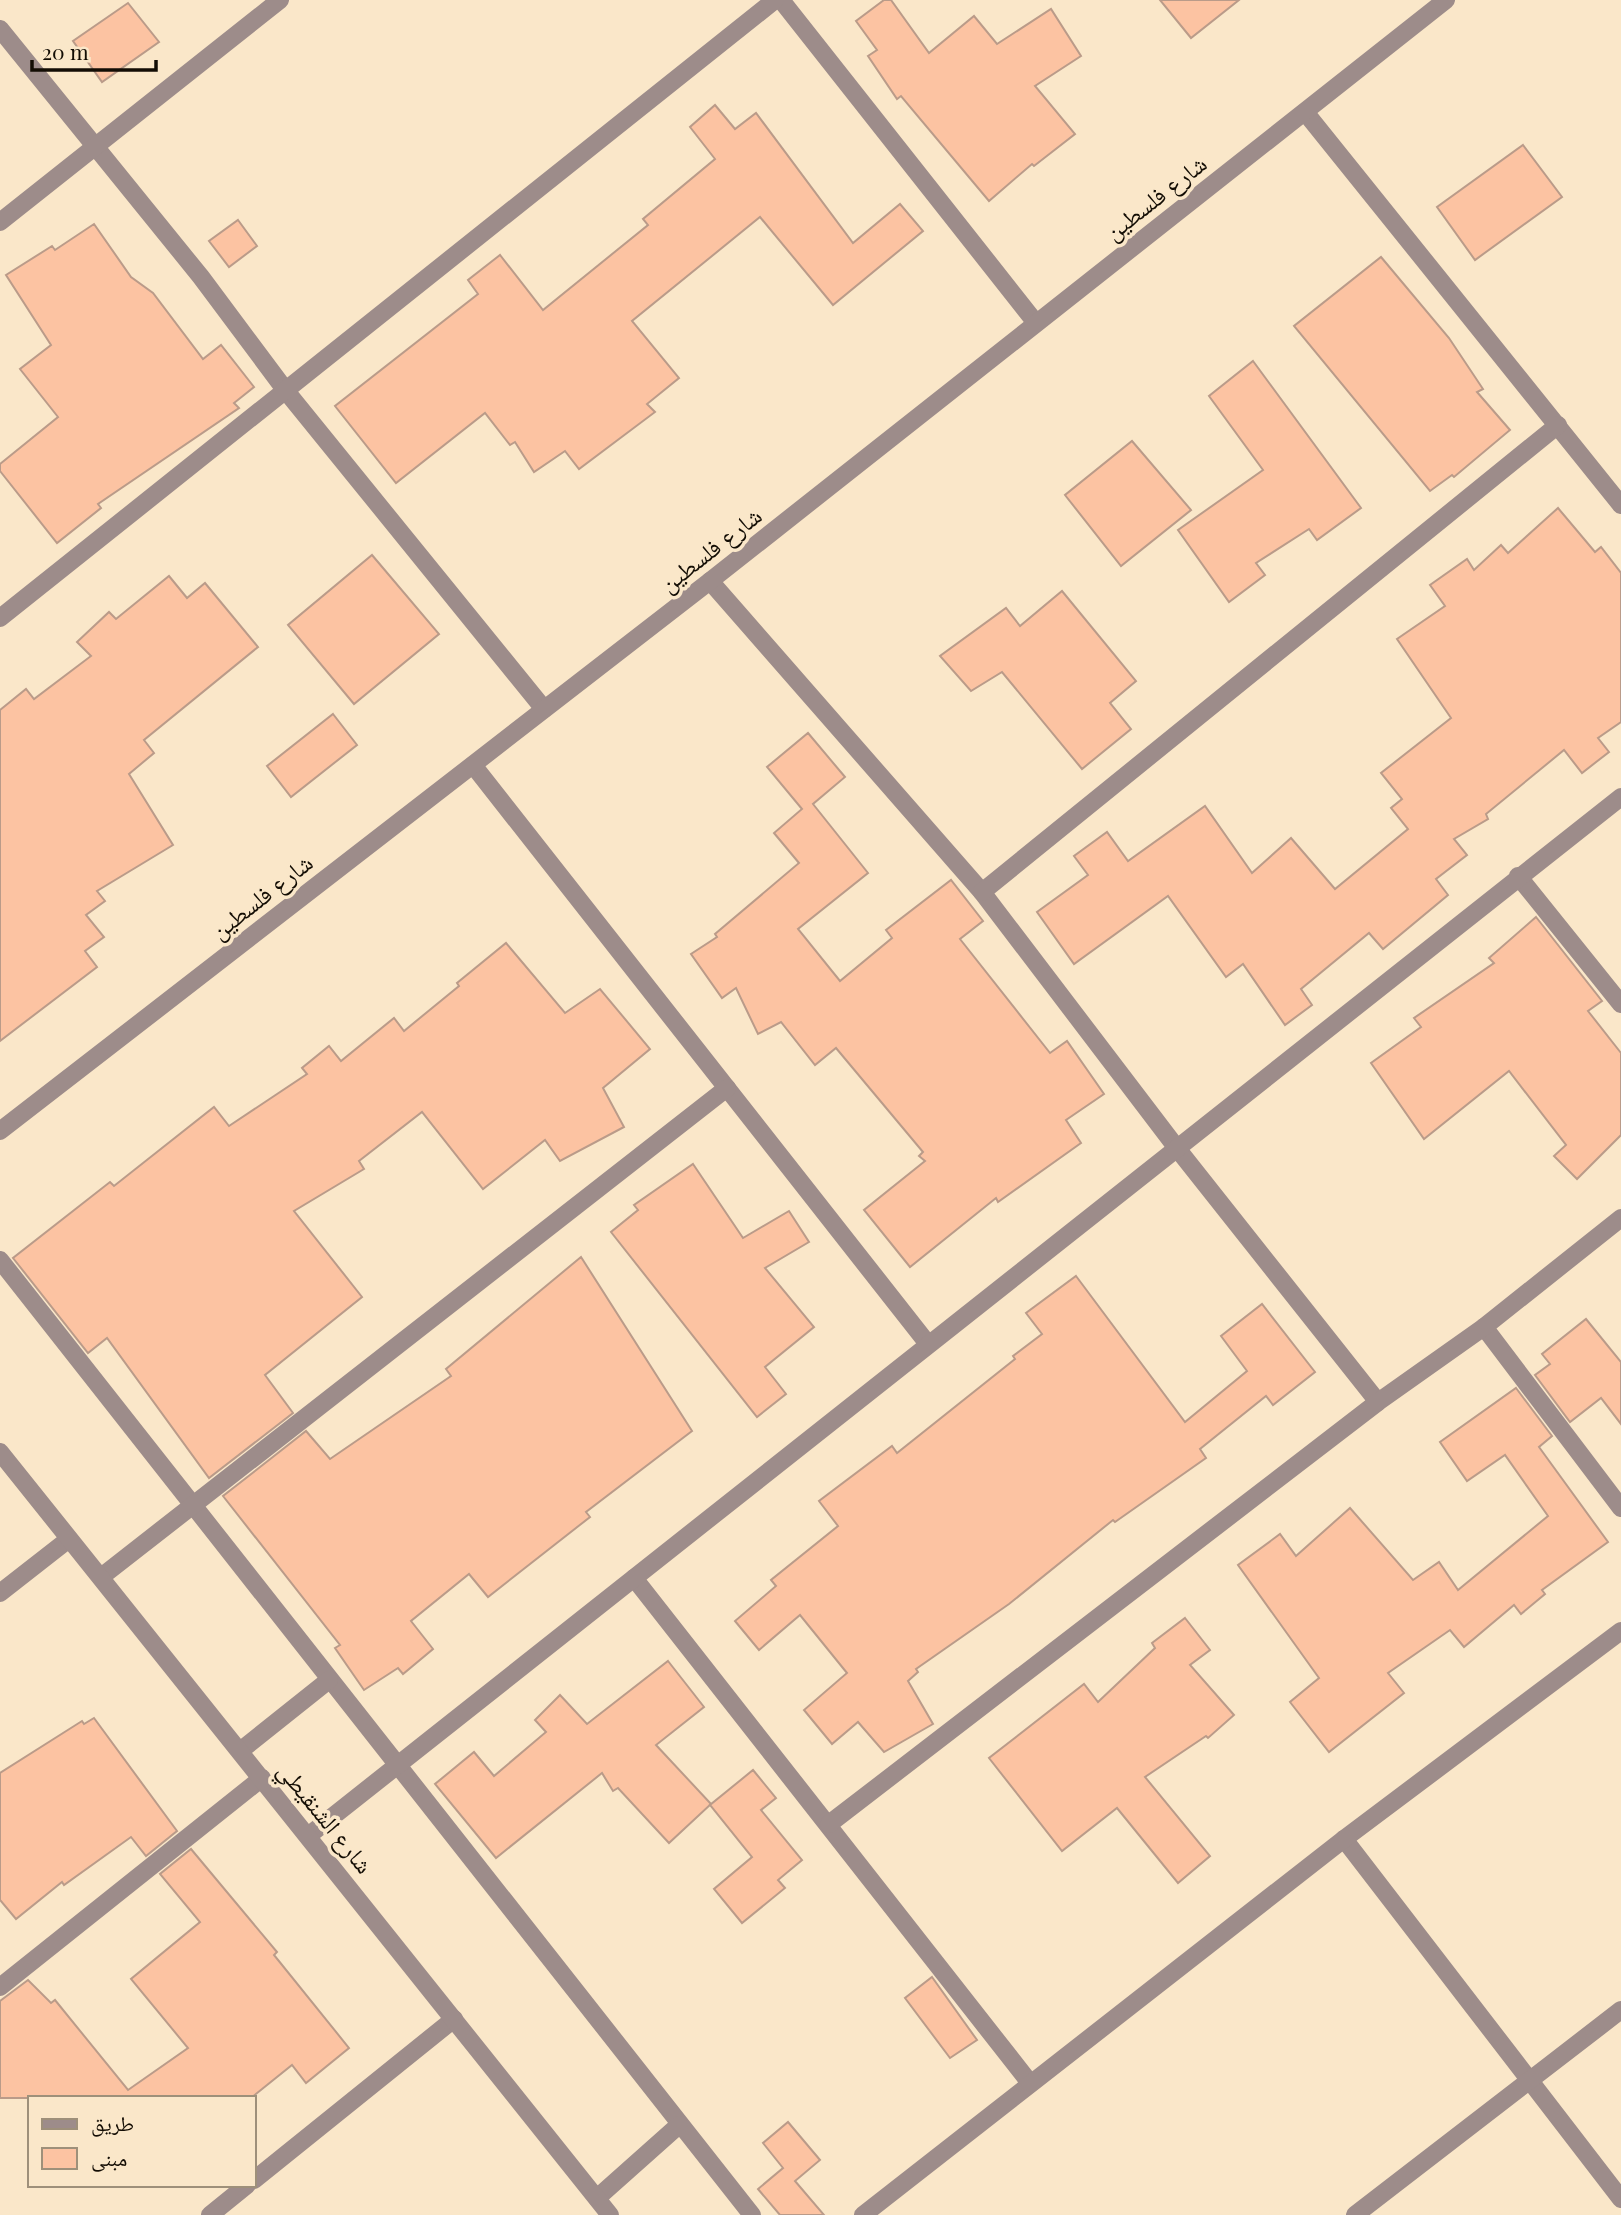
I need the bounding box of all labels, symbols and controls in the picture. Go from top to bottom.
scale bar [32,28,156,72]
text: 20 m [42,37,89,65]
street label: شارع فلسطين [1097,146,1213,247]
street label: شارع فلسطين [652,498,768,599]
street label: شارع فلسطين [203,845,319,946]
street label: شارع الشنقيطي [268,1754,381,1882]
legend [28,2096,256,2187]
text: طريق [91,2108,134,2137]
text: مبنى [91,2143,127,2172]

